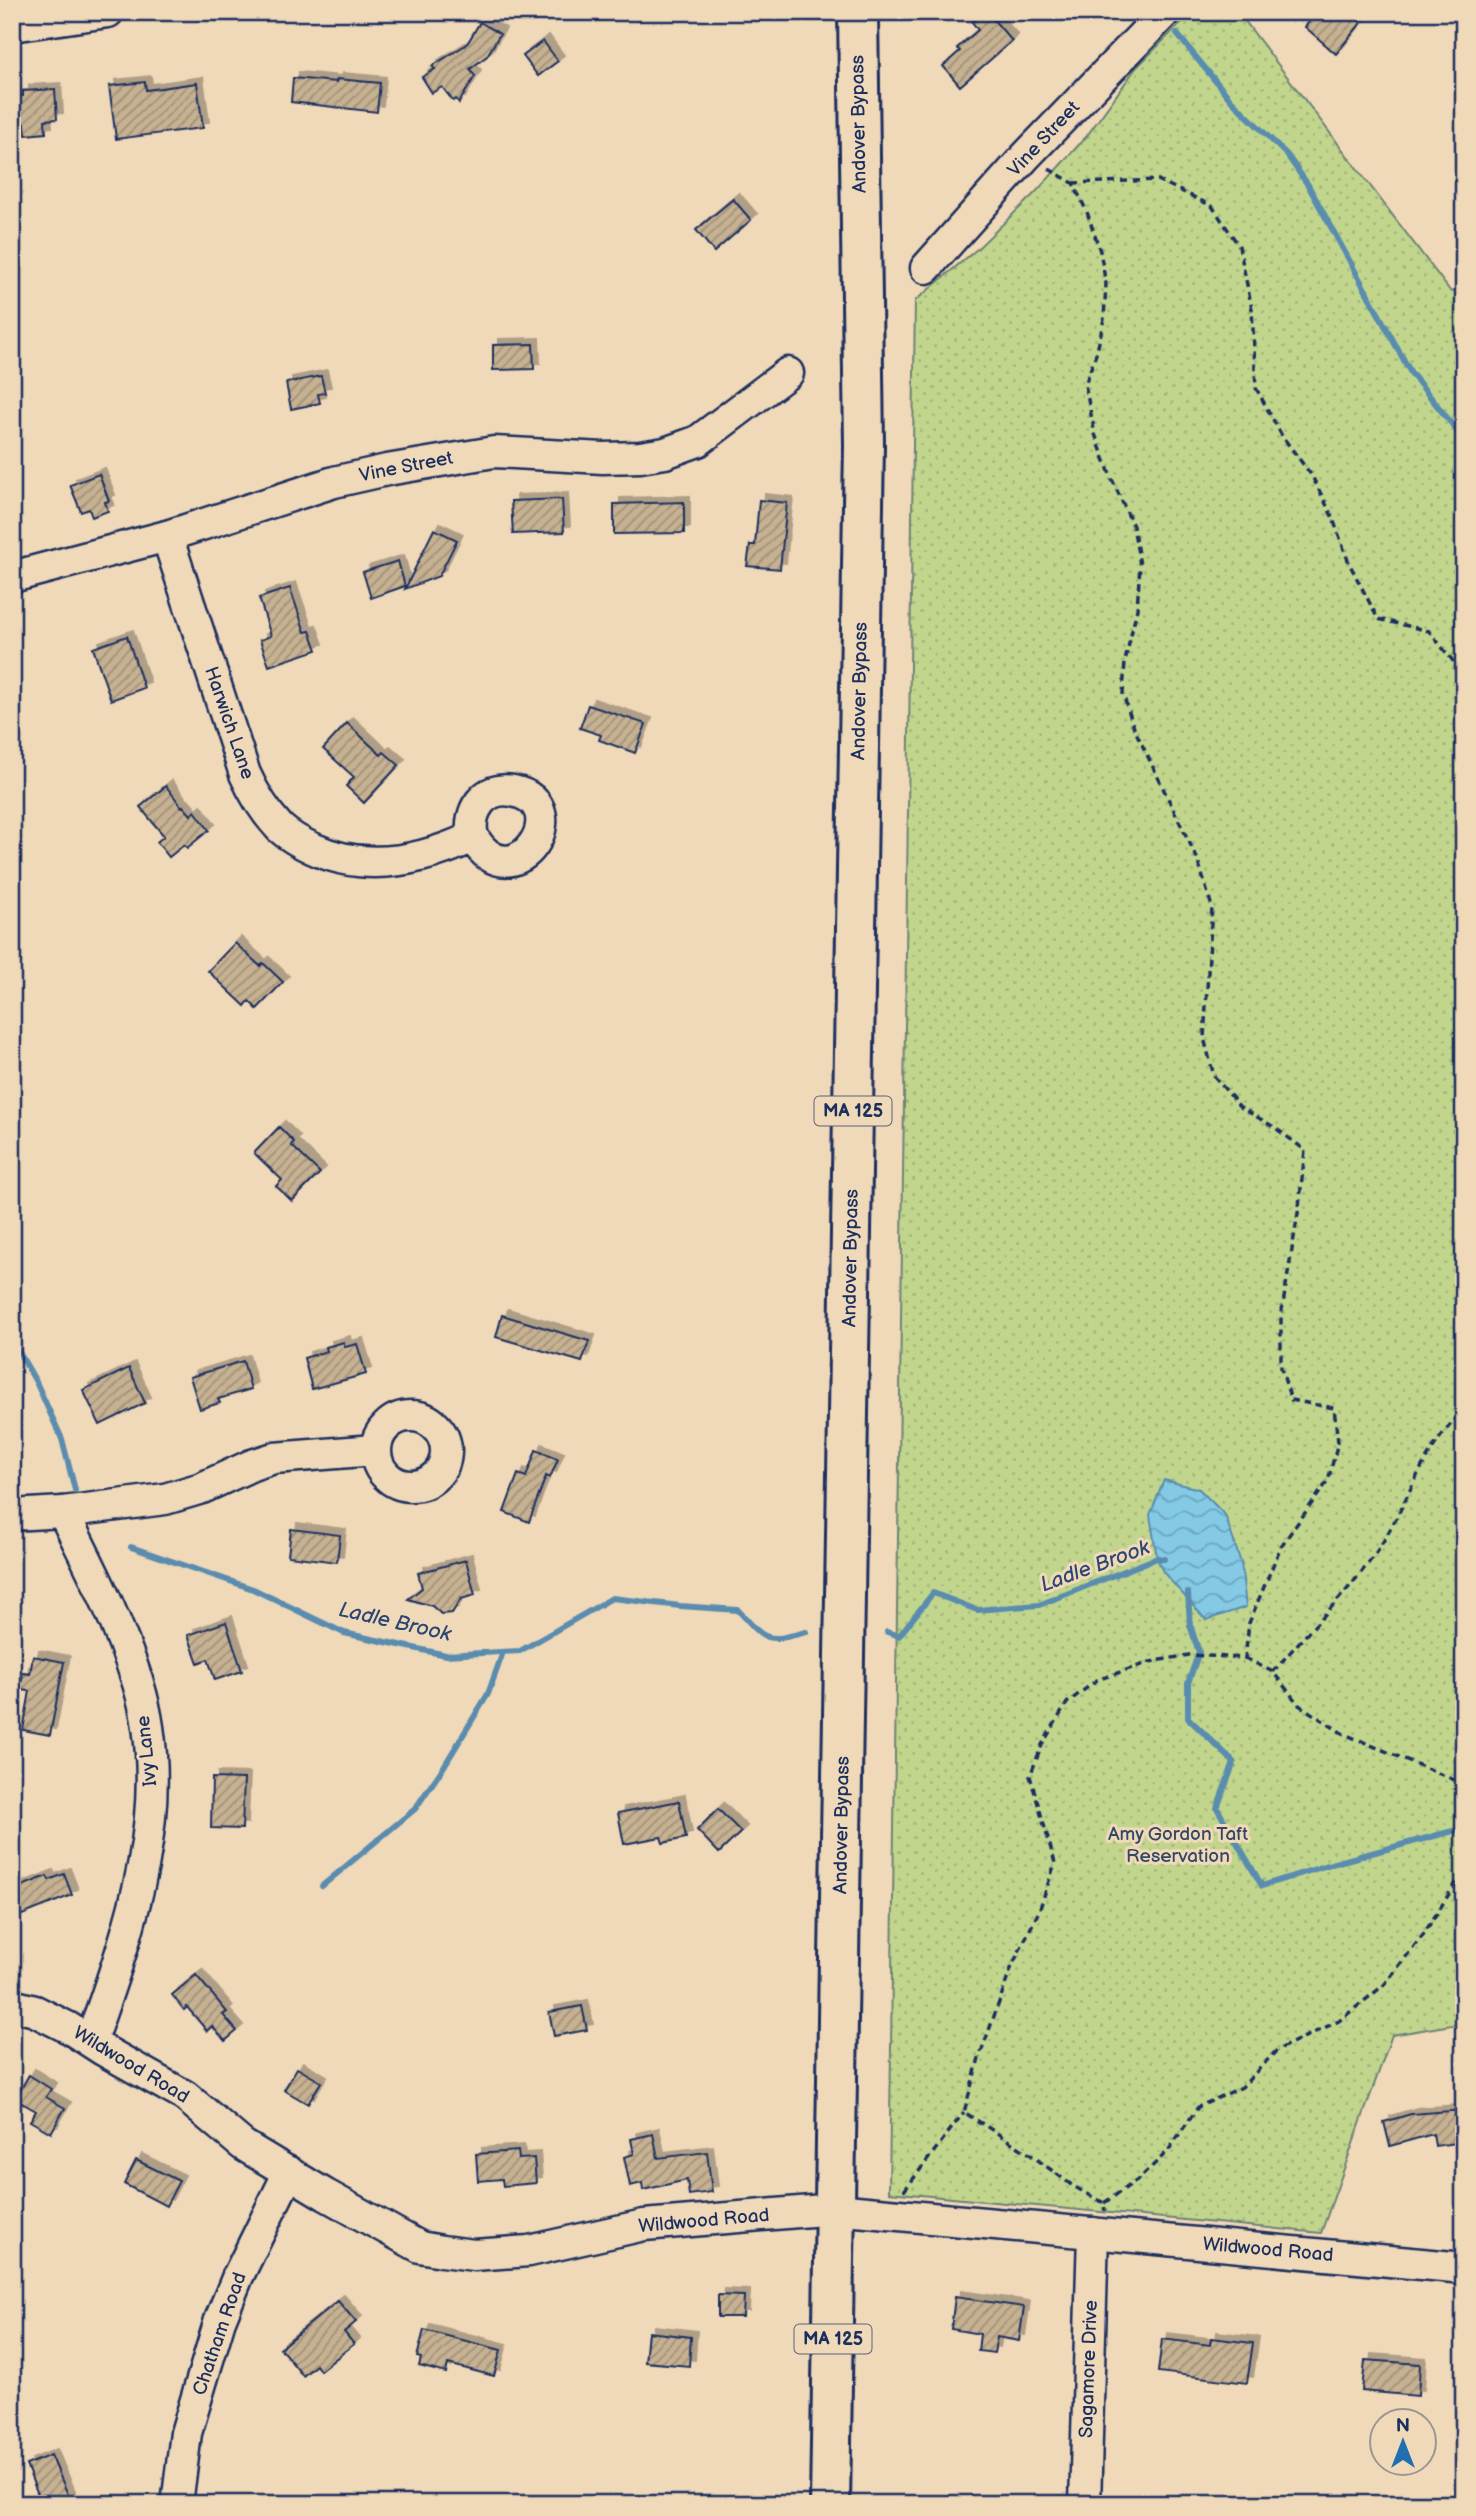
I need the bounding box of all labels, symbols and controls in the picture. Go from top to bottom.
street label: Andover Bypass [846,55,872,193]
street label: Vine Street [1003,96,1085,182]
street label: Vine Street [357,447,455,487]
street label: Andover Bypass [847,622,873,760]
street label: Harwich Lane [199,664,259,782]
road number: MA 125 [814,1096,892,1126]
street label: Andover Bypass [838,1189,864,1327]
water label: Ladle Brook [1037,1534,1154,1597]
water label: Ladle Brook [336,1597,454,1647]
street label: Ivy Lane [132,1714,162,1788]
street label: Andover Bypass [829,1756,855,1894]
park label: Amy Gordon Taft Reservation [1108,1823,1248,1868]
street label: Wildwood Road [69,2021,193,2109]
street label: Wildwood Road [638,2204,770,2238]
street label: Wildwood Road [1202,2233,1334,2267]
street label: Chatham Road [188,2269,252,2399]
street label: Sagamore Drive [1075,2300,1103,2438]
road number: MA 125 [794,2325,872,2354]
north arrow [1368,2408,1438,2478]
text: N [1396,2415,1410,2438]

